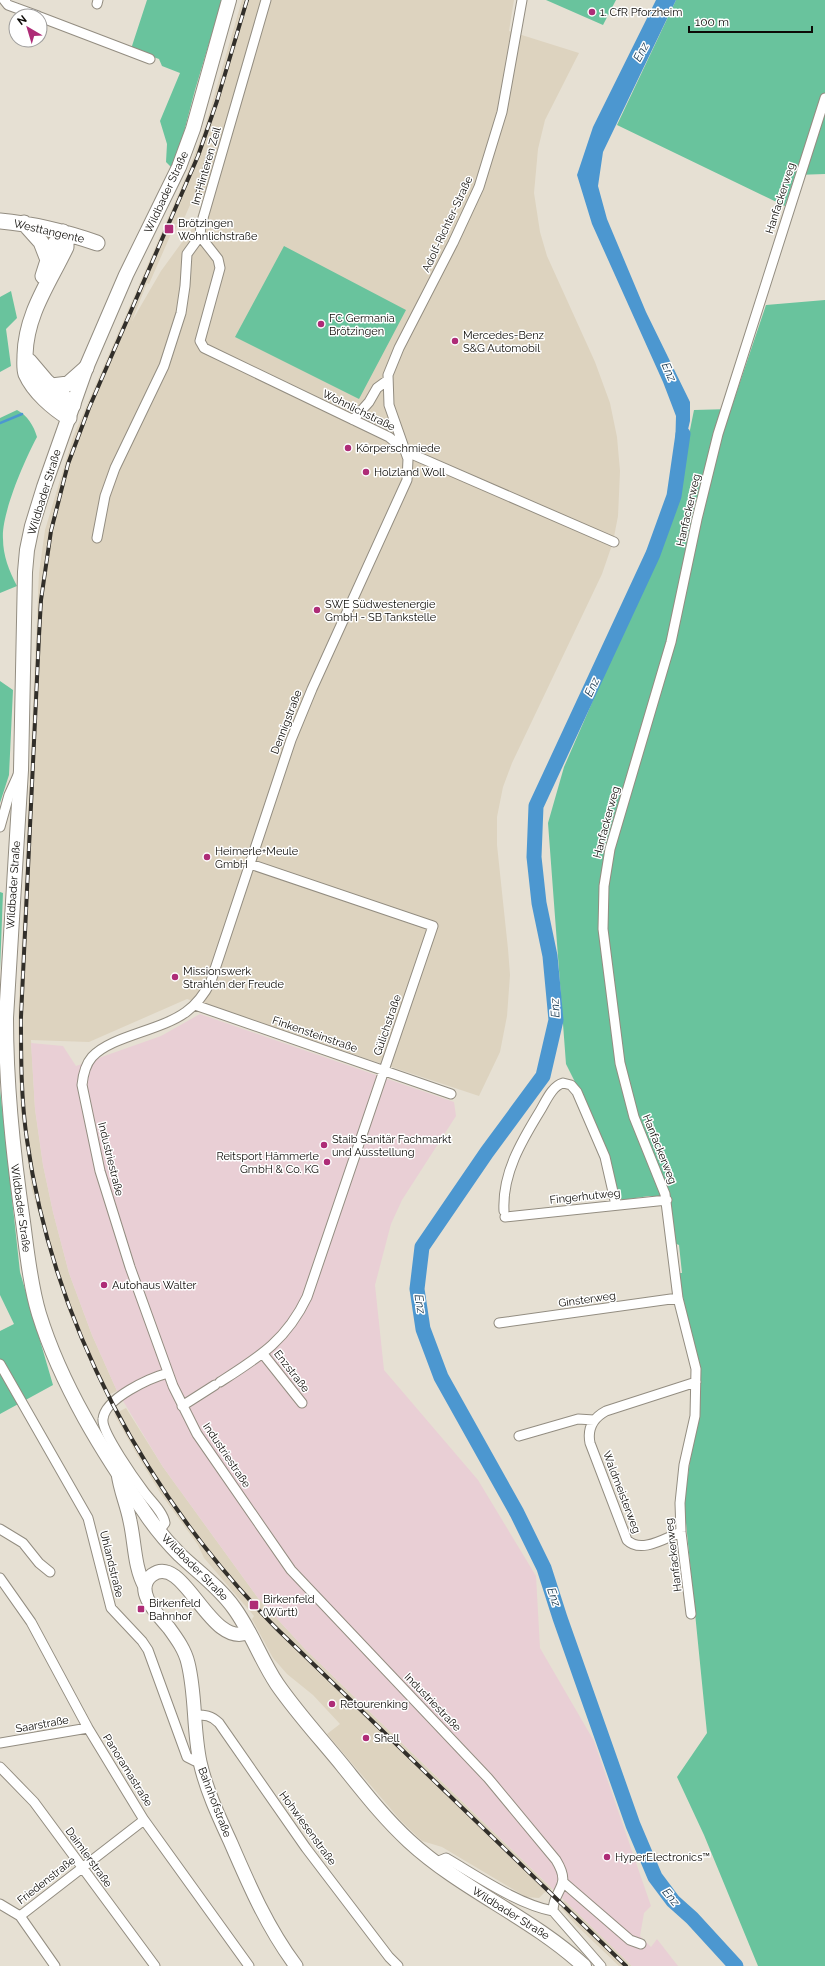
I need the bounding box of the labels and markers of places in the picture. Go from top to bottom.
place label: 1. CfR Pforzheim [600,6,682,19]
marker: 1. CfR Pforzheim [587,7,597,17]
place label: Brötzingen Wohnlichstraße [178,217,258,243]
marker: Brötzingen Wohnlichstraße [163,223,175,235]
place label: FC Germania Brötzingen [329,312,395,338]
marker: FC Germania Brötzingen [316,319,326,329]
place label: Mercedes-Benz S&G Automobil [463,329,545,355]
marker: Mercedes-Benz S&G Automobil [450,336,460,346]
place label: Körperschmiede [356,442,441,455]
marker: Körperschmiede [343,443,353,453]
place label: Holzland Woll [374,466,445,479]
marker: Holzland Woll [361,467,371,477]
place label: SWE Südwestenergie GmbH - SB Tankstelle [325,598,437,624]
marker: SWE Südwestenergie GmbH - SB Tankstelle [312,605,322,615]
place label: Heimerle+Meule GmbH [215,845,299,871]
marker: Heimerle+Meule GmbH [202,852,212,862]
place label: Missionswerk Strahlen der Freude [183,965,284,991]
marker: Missionswerk Strahlen der Freude [170,972,180,982]
place label: Staib Sanitär Fachmarkt und Ausstellung [332,1133,452,1159]
marker: Staib Sanitär Fachmarkt und Ausstellung [319,1140,329,1150]
place label: Reitsport Hämmerle GmbH & Co. KG [216,1150,320,1176]
marker: Reitsport Hämmerle GmbH & Co. KG [322,1157,332,1167]
place label: Autohaus Walter [112,1279,197,1292]
marker: Autohaus Walter [99,1280,109,1290]
place label: Birkenfeld (Württ) [263,1593,315,1619]
place label: Birkenfeld Bahnhof [149,1597,201,1623]
marker: Birkenfeld (Württ) [248,1599,260,1611]
marker: Birkenfeld Bahnhof [136,1604,146,1614]
place label: Retourenking [340,1698,408,1711]
marker: Retourenking [327,1699,337,1709]
place label: Shell [374,1732,400,1745]
marker: Shell [361,1733,371,1743]
place label: HyperElectronics™ [615,1851,710,1864]
marker: HyperElectronics™ [602,1852,612,1862]

